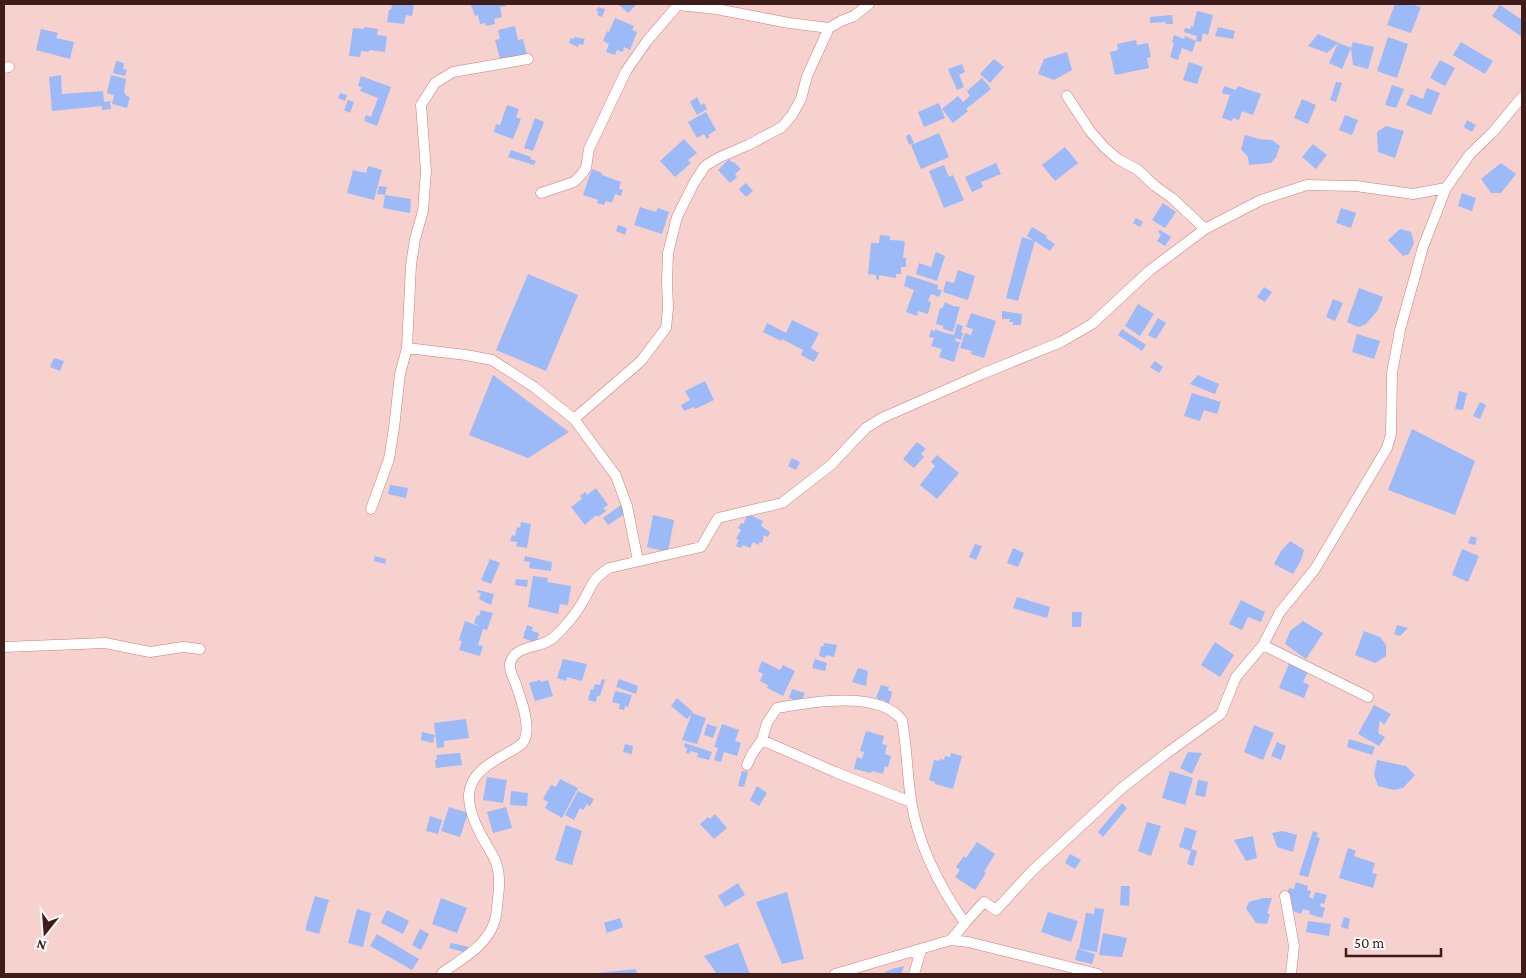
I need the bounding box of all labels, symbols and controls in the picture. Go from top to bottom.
north arrow [20,908,70,958]
scale bar [1346,926,1441,958]
text: 50 m [1354,935,1384,951]
text: N [34,936,48,954]

